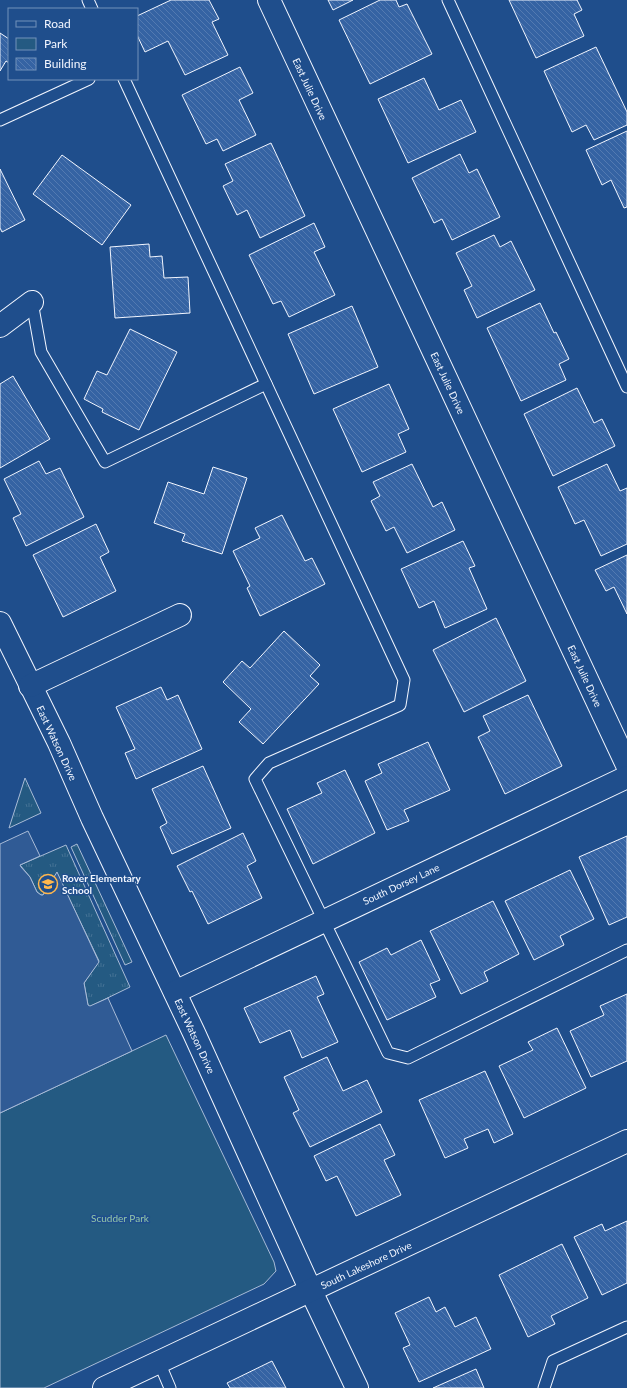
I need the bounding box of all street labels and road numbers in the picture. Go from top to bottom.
street label: East Julie Drive [290,56,330,122]
street label: East Julie Drive [428,350,468,416]
street label: East Julie Drive [565,643,605,709]
street label: East Watson Drive [34,704,80,782]
street label: South Dorsey Lane [361,861,441,907]
street label: East Watson Drive [172,997,218,1075]
street label: South Lakeshore Drive [318,1239,414,1291]

